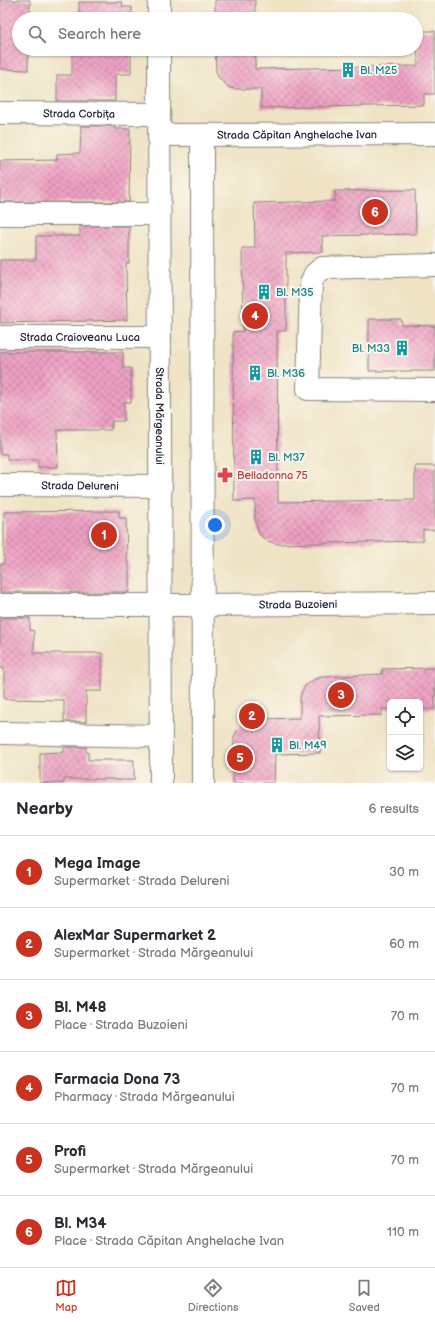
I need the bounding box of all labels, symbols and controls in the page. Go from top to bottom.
search box [12,12,423,56]
icon: search [26,23,48,45]
text: Search here [58,25,141,44]
building icon: Bl. M25 [339,61,357,79]
place label: Bl. M25 [360,64,397,77]
street label: Strada Corbița [43,107,115,120]
street label: Strada Căpitan Anghelache Ivan [217,128,377,141]
pin: 6 [362,197,388,227]
building icon: Bl. M35 [255,283,273,301]
place label: Bl. M35 [276,286,314,299]
pin: 4 [242,301,268,331]
street label: Strada Craioveanu Luca [20,331,140,344]
building icon: Bl. M33 [393,339,411,357]
place label: Bl. M33 [352,342,390,355]
building icon: Bl. M36 [246,364,264,382]
street label: Strada Mărgeanului [153,367,167,465]
place label: Bl. M36 [267,367,305,380]
building icon: Bl. M37 [247,448,265,466]
place label: Bl. M37 [268,451,305,464]
pharmacy icon: Belladonna 75 [216,466,234,484]
place label: Belladonna 75 [237,469,308,482]
street label: Strada Delureni [41,479,119,492]
your location [205,515,225,535]
pin: 1 [91,520,117,550]
street label: Strada Buzoieni [259,597,337,611]
pin: 3 [328,680,354,710]
map controls [387,699,423,771]
button: locate [387,699,423,735]
pin: 2 [239,701,265,731]
button: layers [387,735,423,771]
building icon: Bl. M49 [268,736,286,754]
place label: Bl. M49 [289,739,327,752]
pin: 5 [227,743,253,773]
text: Nearby [16,799,73,819]
text: 6 results [369,801,419,817]
text: Mega Image [54,854,140,873]
text: 1 [26,864,32,880]
text: 30 m [389,864,419,880]
text: Supermarket · Strada Delureni [54,873,230,889]
text: AlexMar Supermarket 2 [54,926,216,945]
text: 2 [25,936,33,952]
text: 60 m [389,936,419,952]
text: Supermarket · Strada Mărgeanului [54,945,253,961]
text: Bl. M48 [54,998,106,1017]
text: 3 [25,1008,33,1024]
text: 70 m [391,1008,419,1024]
text: Place · Strada Buzoieni [54,1017,188,1033]
text: Farmacia Dona 73 [54,1070,180,1089]
text: 4 [25,1080,33,1096]
text: 70 m [391,1080,419,1096]
text: Pharmacy · Strada Mărgeanului [54,1089,235,1105]
text: Profi [54,1142,86,1161]
text: 5 [25,1152,33,1168]
text: 70 m [391,1152,419,1168]
text: Supermarket · Strada Mărgeanului [54,1161,253,1177]
text: Bl. M34 [54,1214,106,1233]
text: 6 [25,1224,33,1240]
text: 110 m [387,1224,419,1240]
text: Place · Strada Căpitan Anghelache Ivan [54,1233,284,1249]
tab: Map [55,1277,77,1314]
tab: Directions [188,1277,238,1314]
tab: Saved [349,1277,380,1314]

